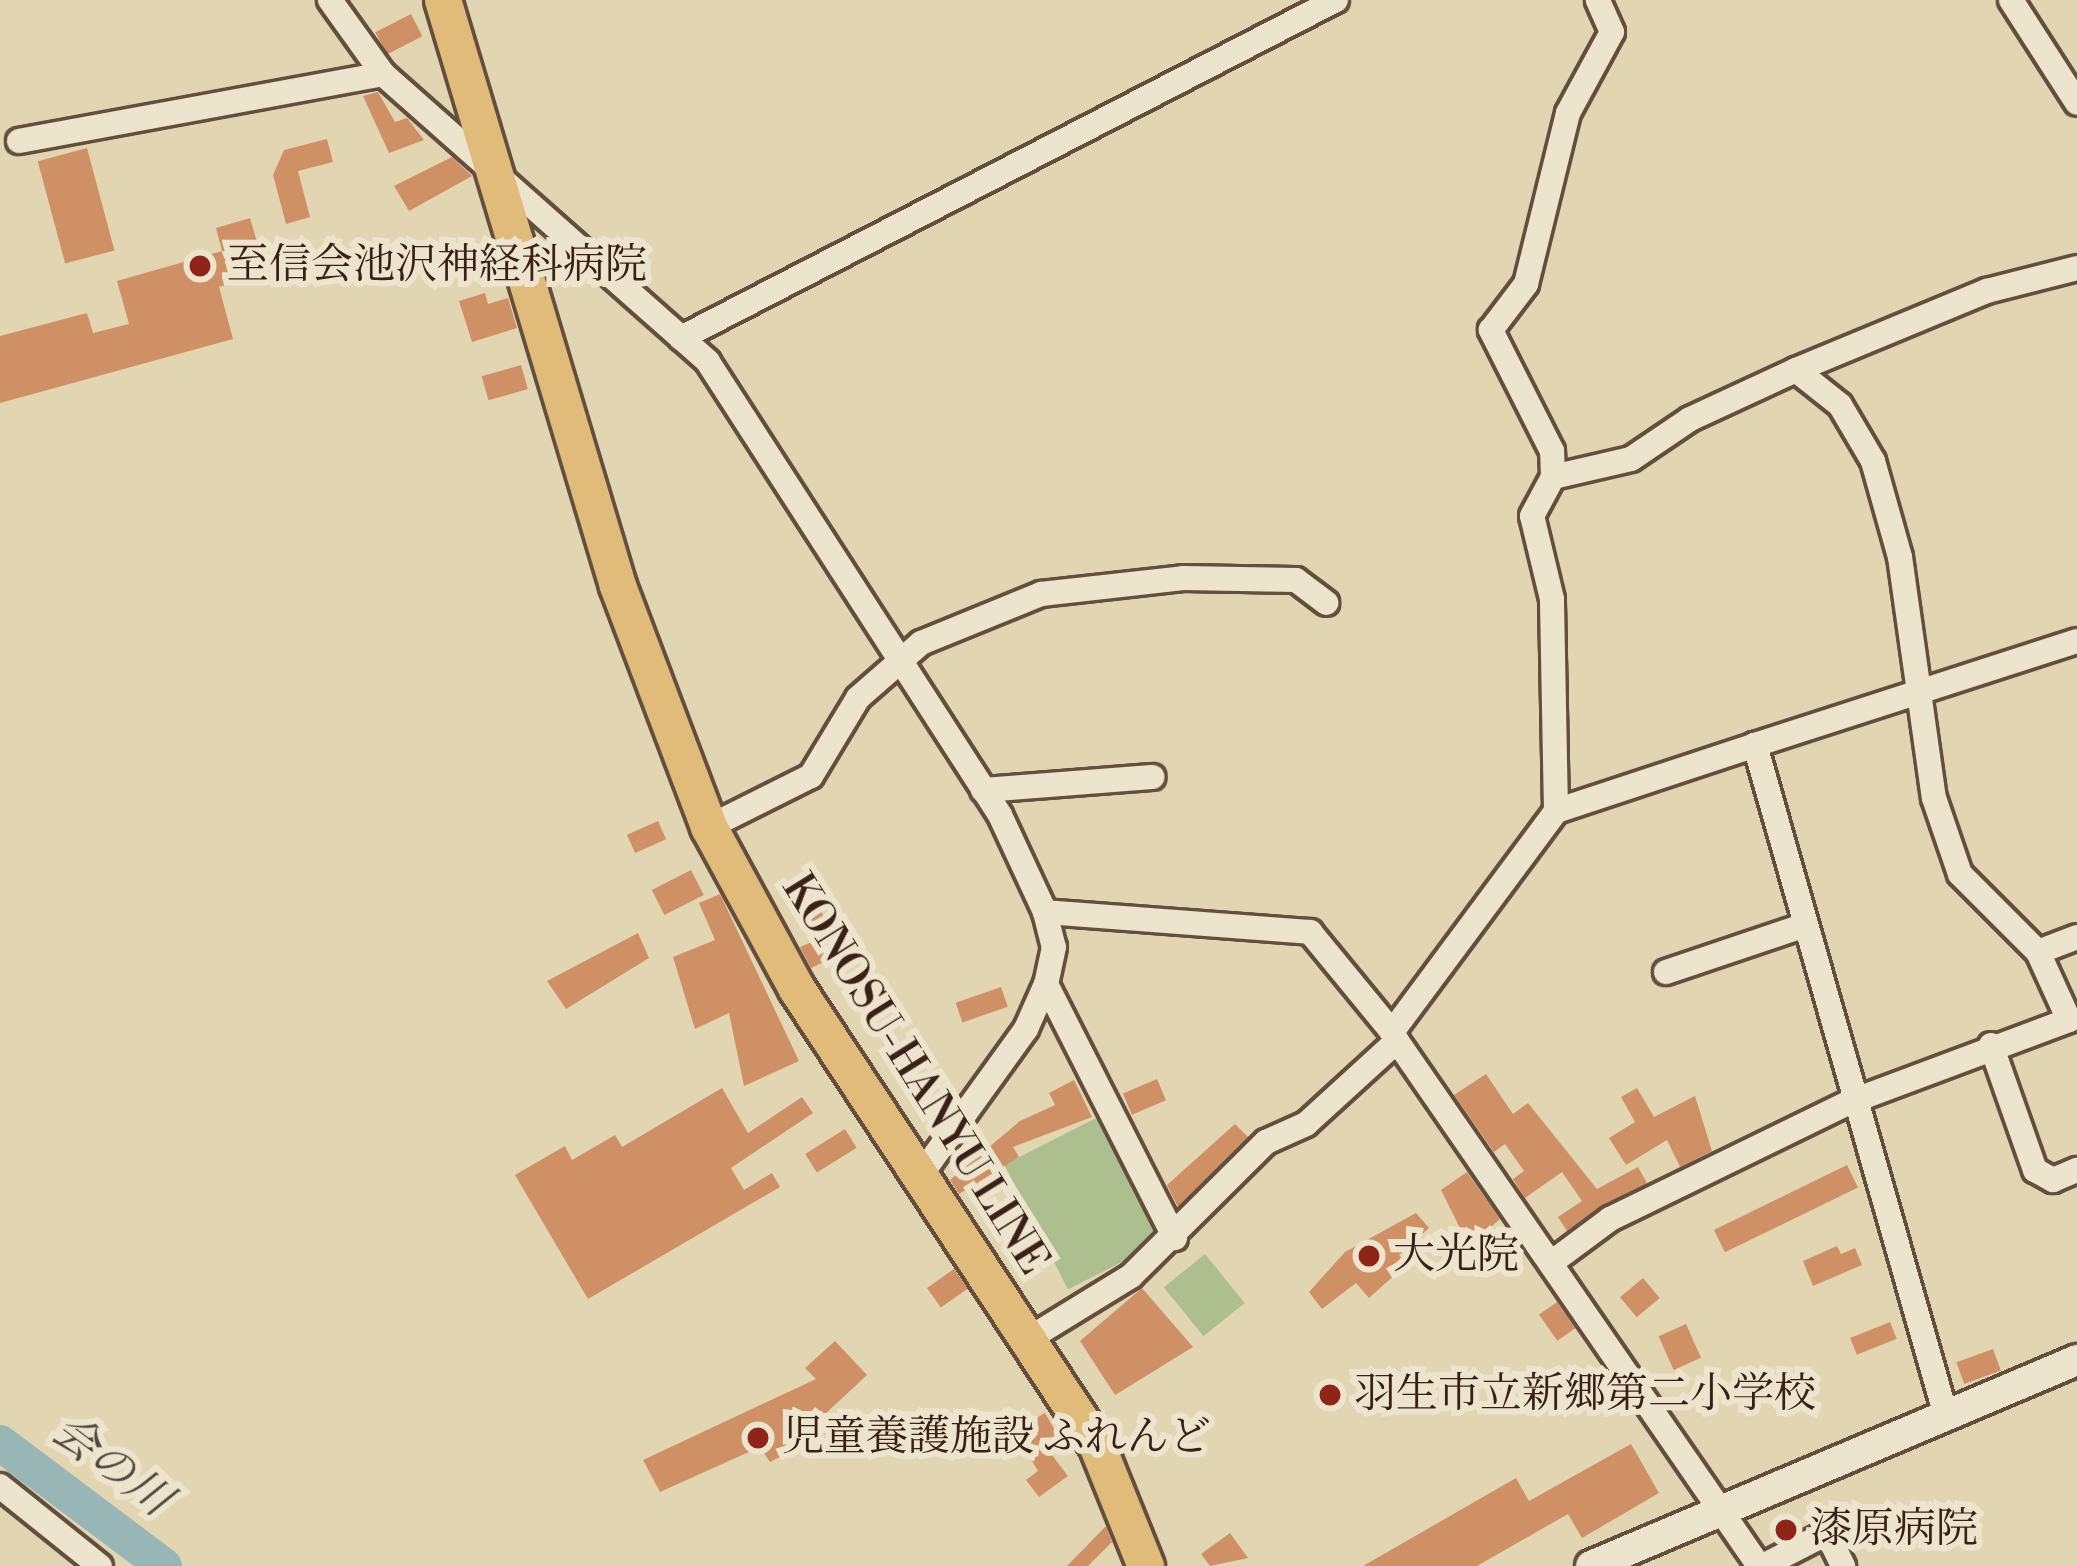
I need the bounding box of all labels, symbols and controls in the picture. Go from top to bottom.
place label: 至信会池沢神経科病院 [227,241,647,291]
marker: 至信会池沢神経科病院 [184,250,216,282]
street label: KONOSU-HANYU LINE [770,866,1058,1284]
place label: 大光院 [1393,1231,1519,1281]
marker: 大光院 [1356,1243,1382,1269]
place label: 羽生市立新郷第二小学校 [1354,1370,1816,1420]
marker: 羽生市立新郷第二小学校 [1317,1382,1343,1408]
water label: 会の川 [41,1404,181,1528]
place label: 児童養護施設 ふれんど [782,1413,1211,1463]
marker: 児童養護施設 ふれんど [745,1425,771,1451]
place label: 漆原病院 [1810,1505,1978,1555]
marker: 漆原病院 [1773,1517,1799,1543]

